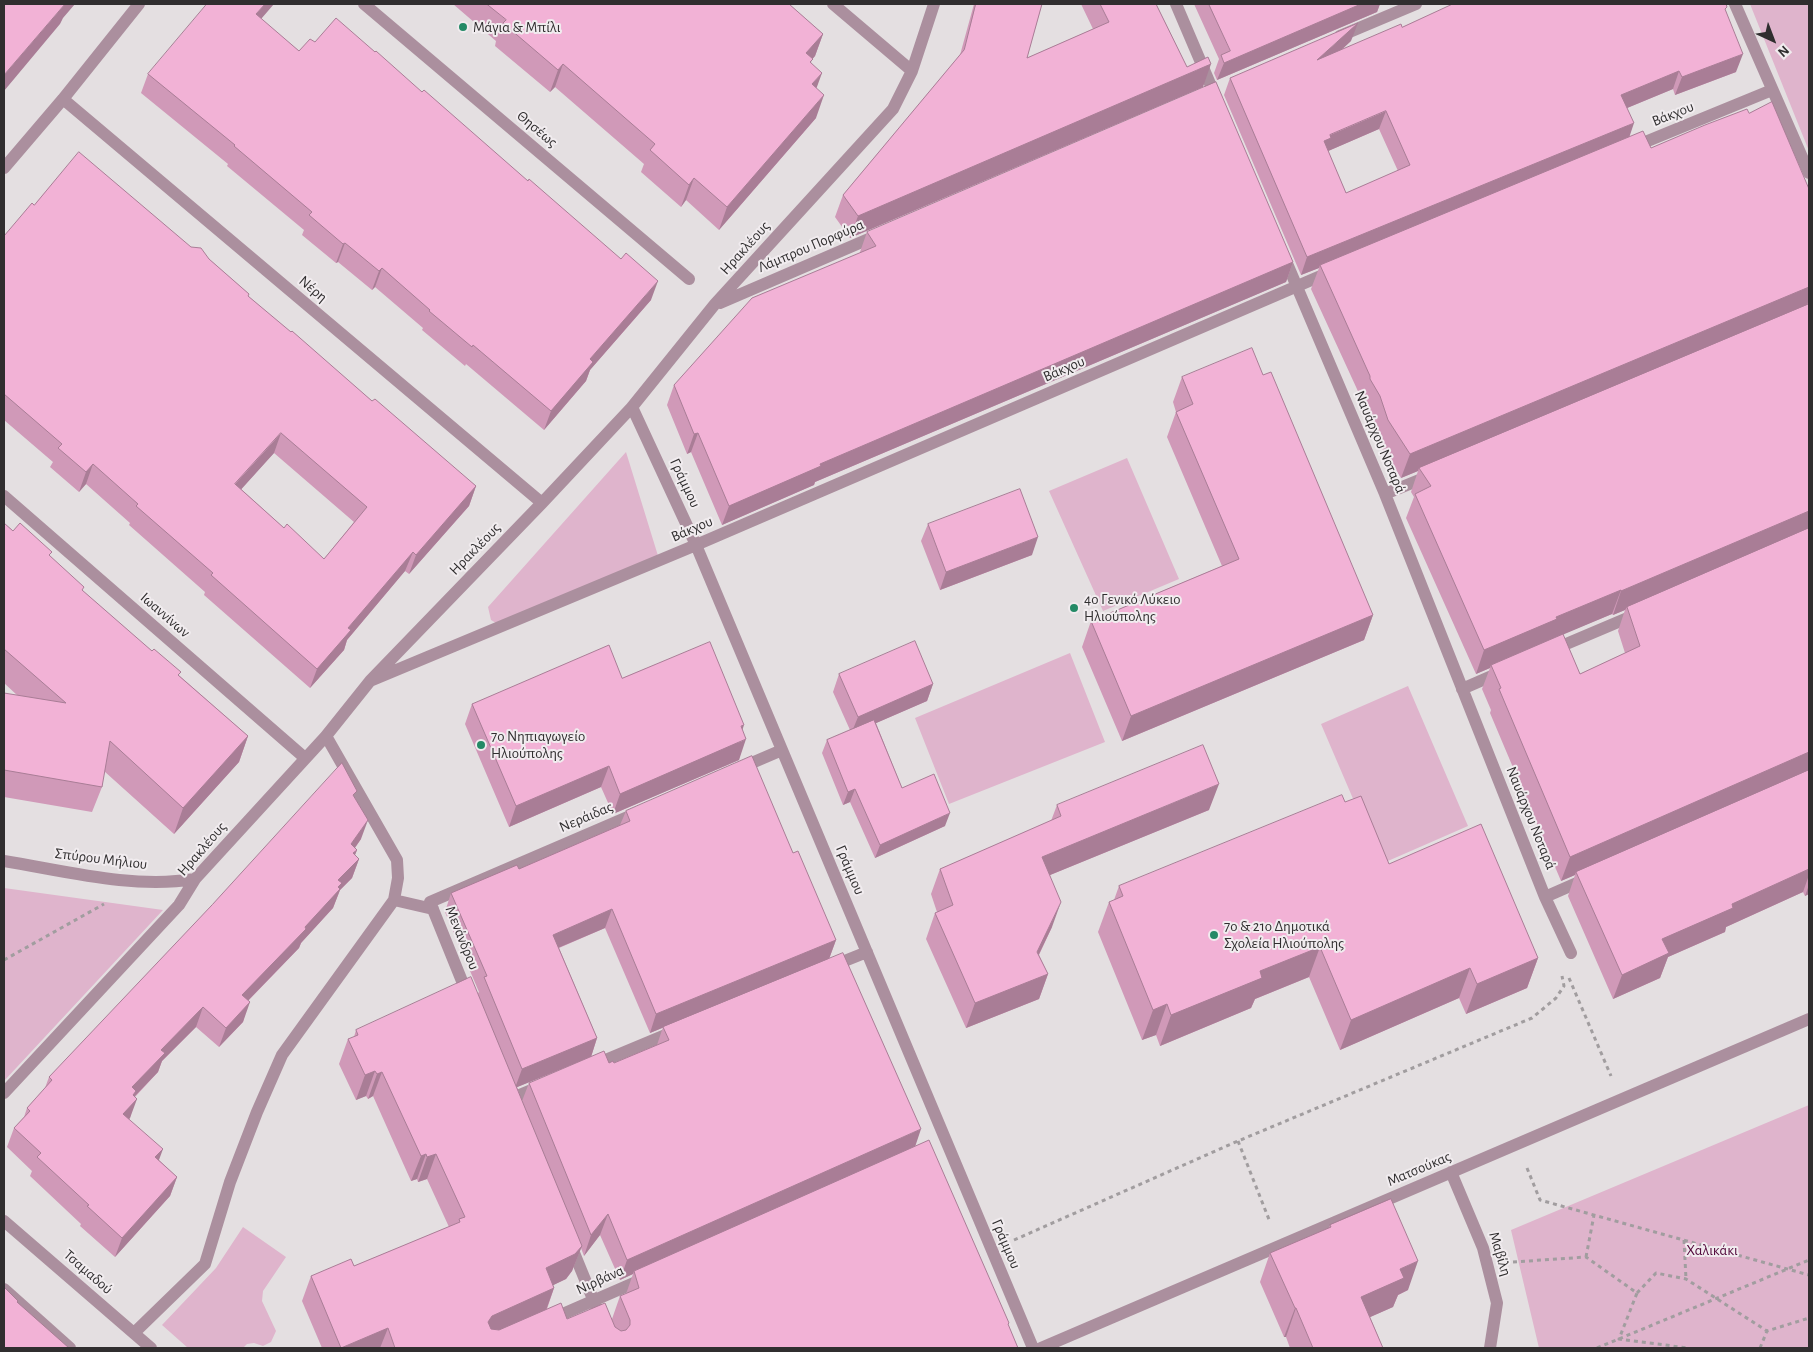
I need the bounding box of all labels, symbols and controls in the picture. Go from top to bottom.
north arrow [1748,15,1798,65]
place label: Μάγια & Μπίλι [473,18,560,36]
marker: Μάγια & Μπίλι [457,21,469,33]
text: N [1775,43,1792,59]
street label: Βάκχου [1649,98,1697,130]
street label: Θησέως [513,107,561,151]
street label: Λάμπρου Πορφύρα [755,216,867,276]
street label: Ηρακλέους [716,217,774,279]
street label: Νέρη [295,272,331,306]
street label: Βάκχου [1040,352,1088,386]
street label: Ναυάρχου Νοταρά [1350,388,1410,496]
street label: Γράμμου [666,455,704,511]
street label: Βάκχου [668,512,716,546]
street label: Ηρακλέους [446,519,504,579]
street label: Ιωαννίνων [136,589,194,641]
place label: 4ο Γενικό Λύκειο Ηλιούπολης [1084,590,1180,625]
marker: 4ο Γενικό Λύκειο Ηλιούπολης [1068,602,1080,614]
place label: 7ο Νηπιαγωγείο Ηλιούπολης [491,727,585,762]
marker: 7ο Νηπιαγωγείο Ηλιούπολης [475,739,487,751]
street label: Ναυάρχου Νοταρά [1502,764,1560,872]
street label: Νεράιδας [556,798,616,836]
street label: Ηρακλέους [174,818,230,880]
street label: Γράμμου [831,842,869,898]
street label: Σπύρου Μήλιου [54,844,148,874]
street label: Μενάνδρου [441,903,483,973]
place label: 7ο & 21ο Δημοτικά Σχολεία Ηλιούπολης [1224,917,1344,952]
marker: 7ο & 21ο Δημοτικά Σχολεία Ηλιούπολης [1208,929,1220,941]
street label: Ματσούκας [1384,1148,1454,1190]
street label: Γράμμου [987,1216,1025,1272]
street label: Μαβίλη [1485,1230,1515,1278]
park label: Χαλικάκι [1686,1241,1738,1259]
street label: Τσαμαδού [60,1246,116,1298]
street label: Νιρβάνα [573,1261,627,1299]

